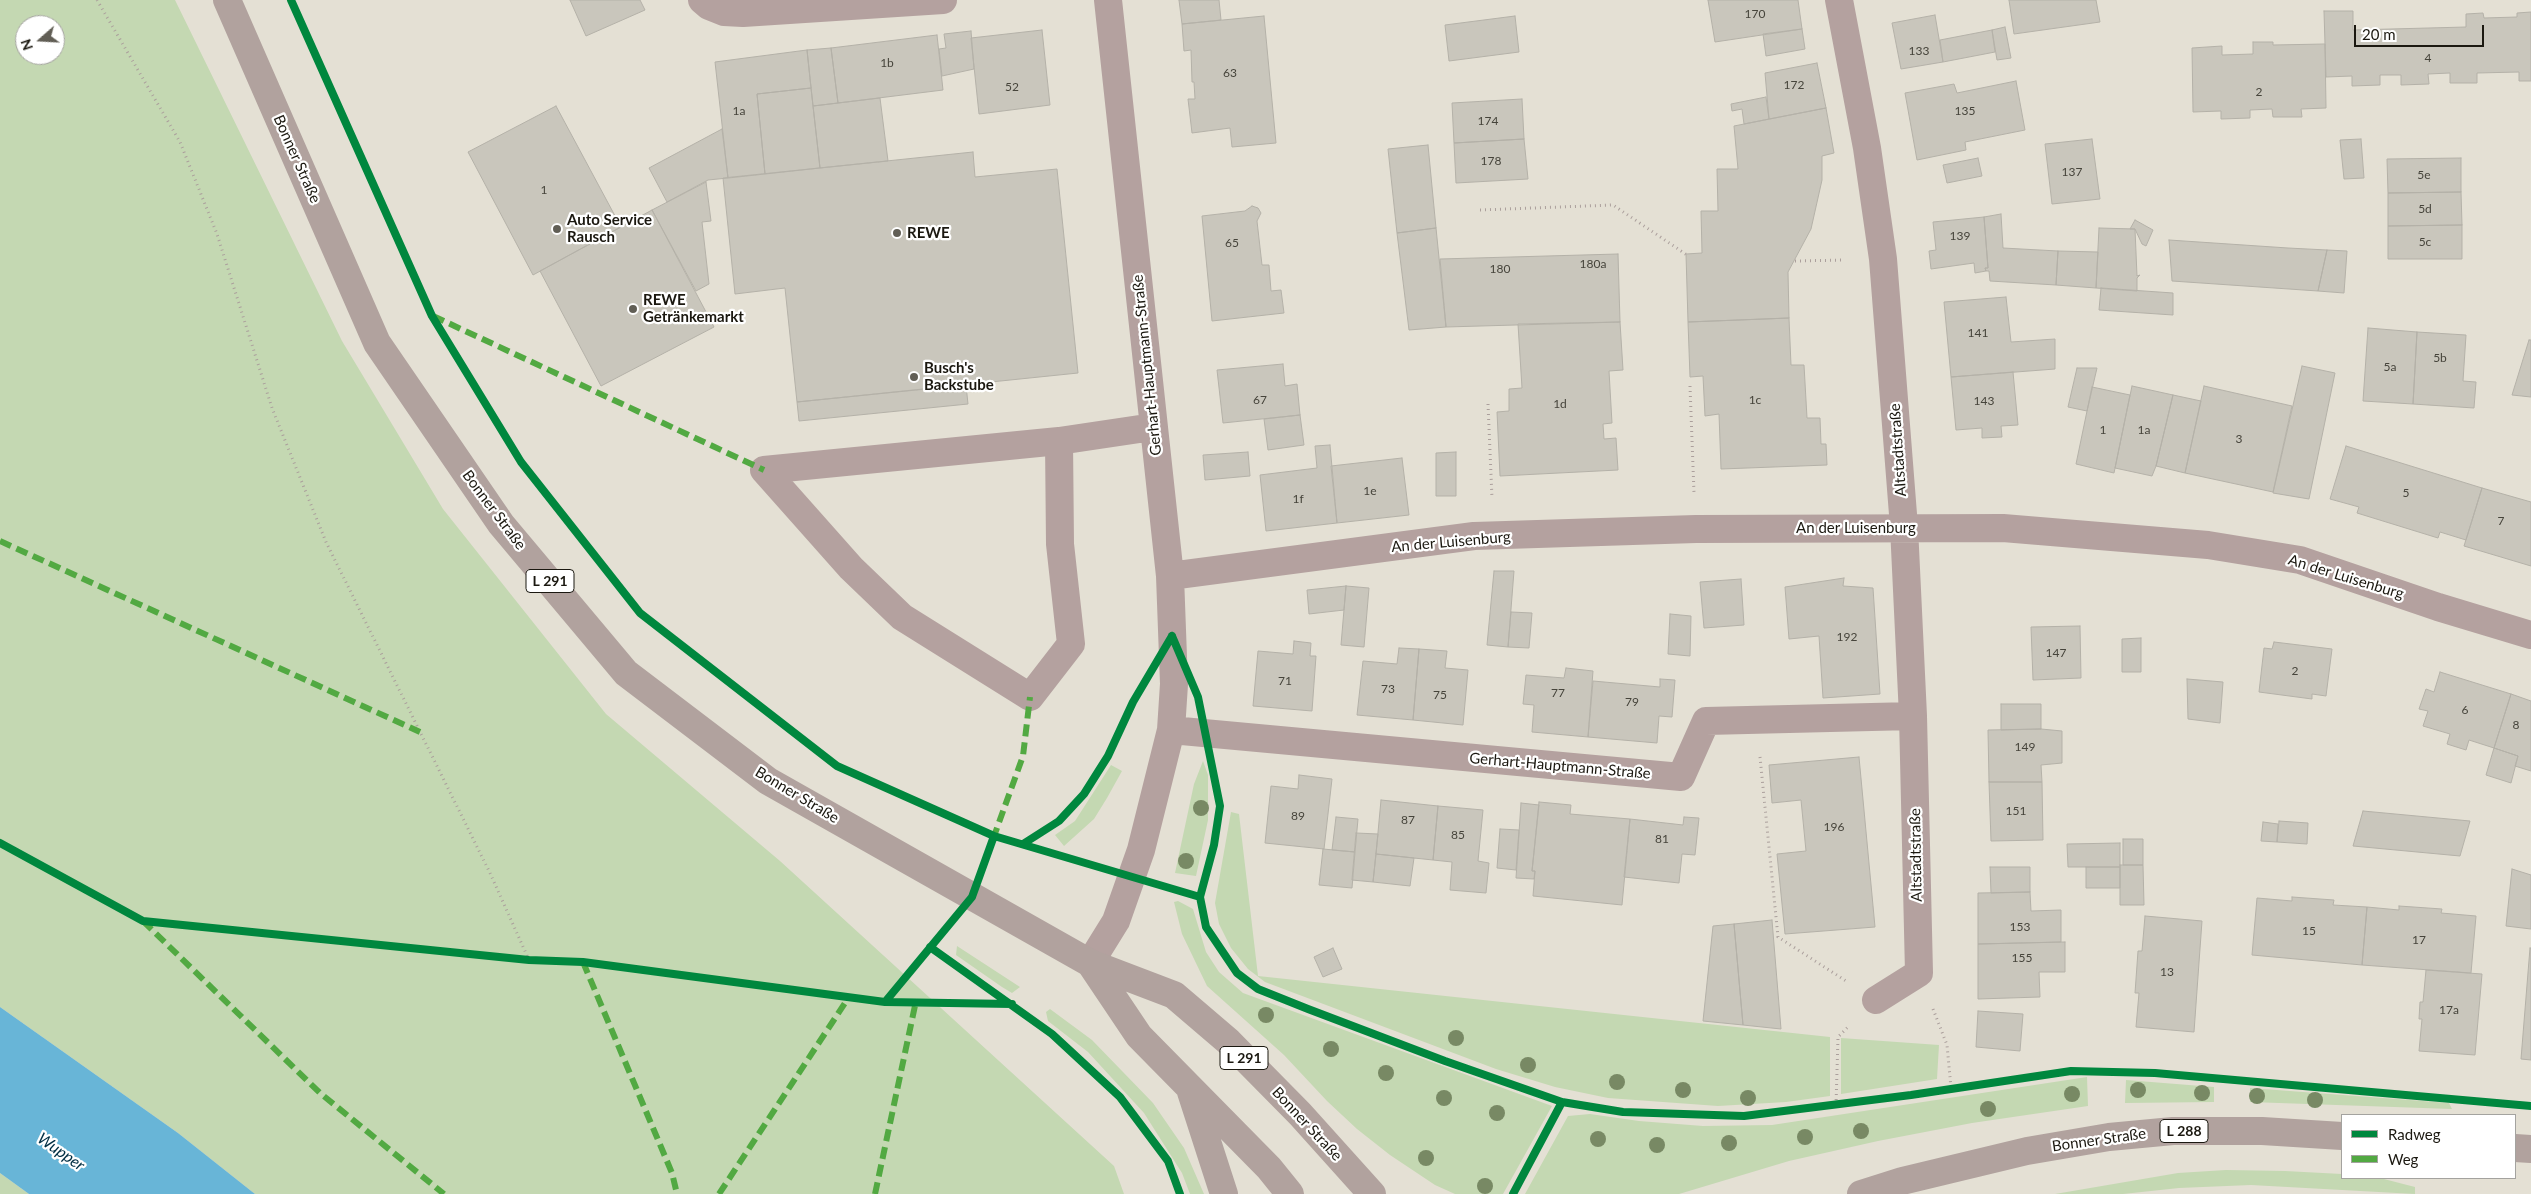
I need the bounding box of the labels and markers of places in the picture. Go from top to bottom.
place label: Auto Service Rausch [567,211,652,246]
marker: Auto Service Rausch [551,223,563,235]
place label: REWE [907,224,950,242]
marker: REWE [891,227,903,239]
place label: REWE Getränkemarkt [643,291,744,326]
marker: REWE Getränkemarkt [627,303,639,315]
place label: Busch's Backstube [924,359,994,394]
marker: Busch's Backstube [908,371,920,383]

